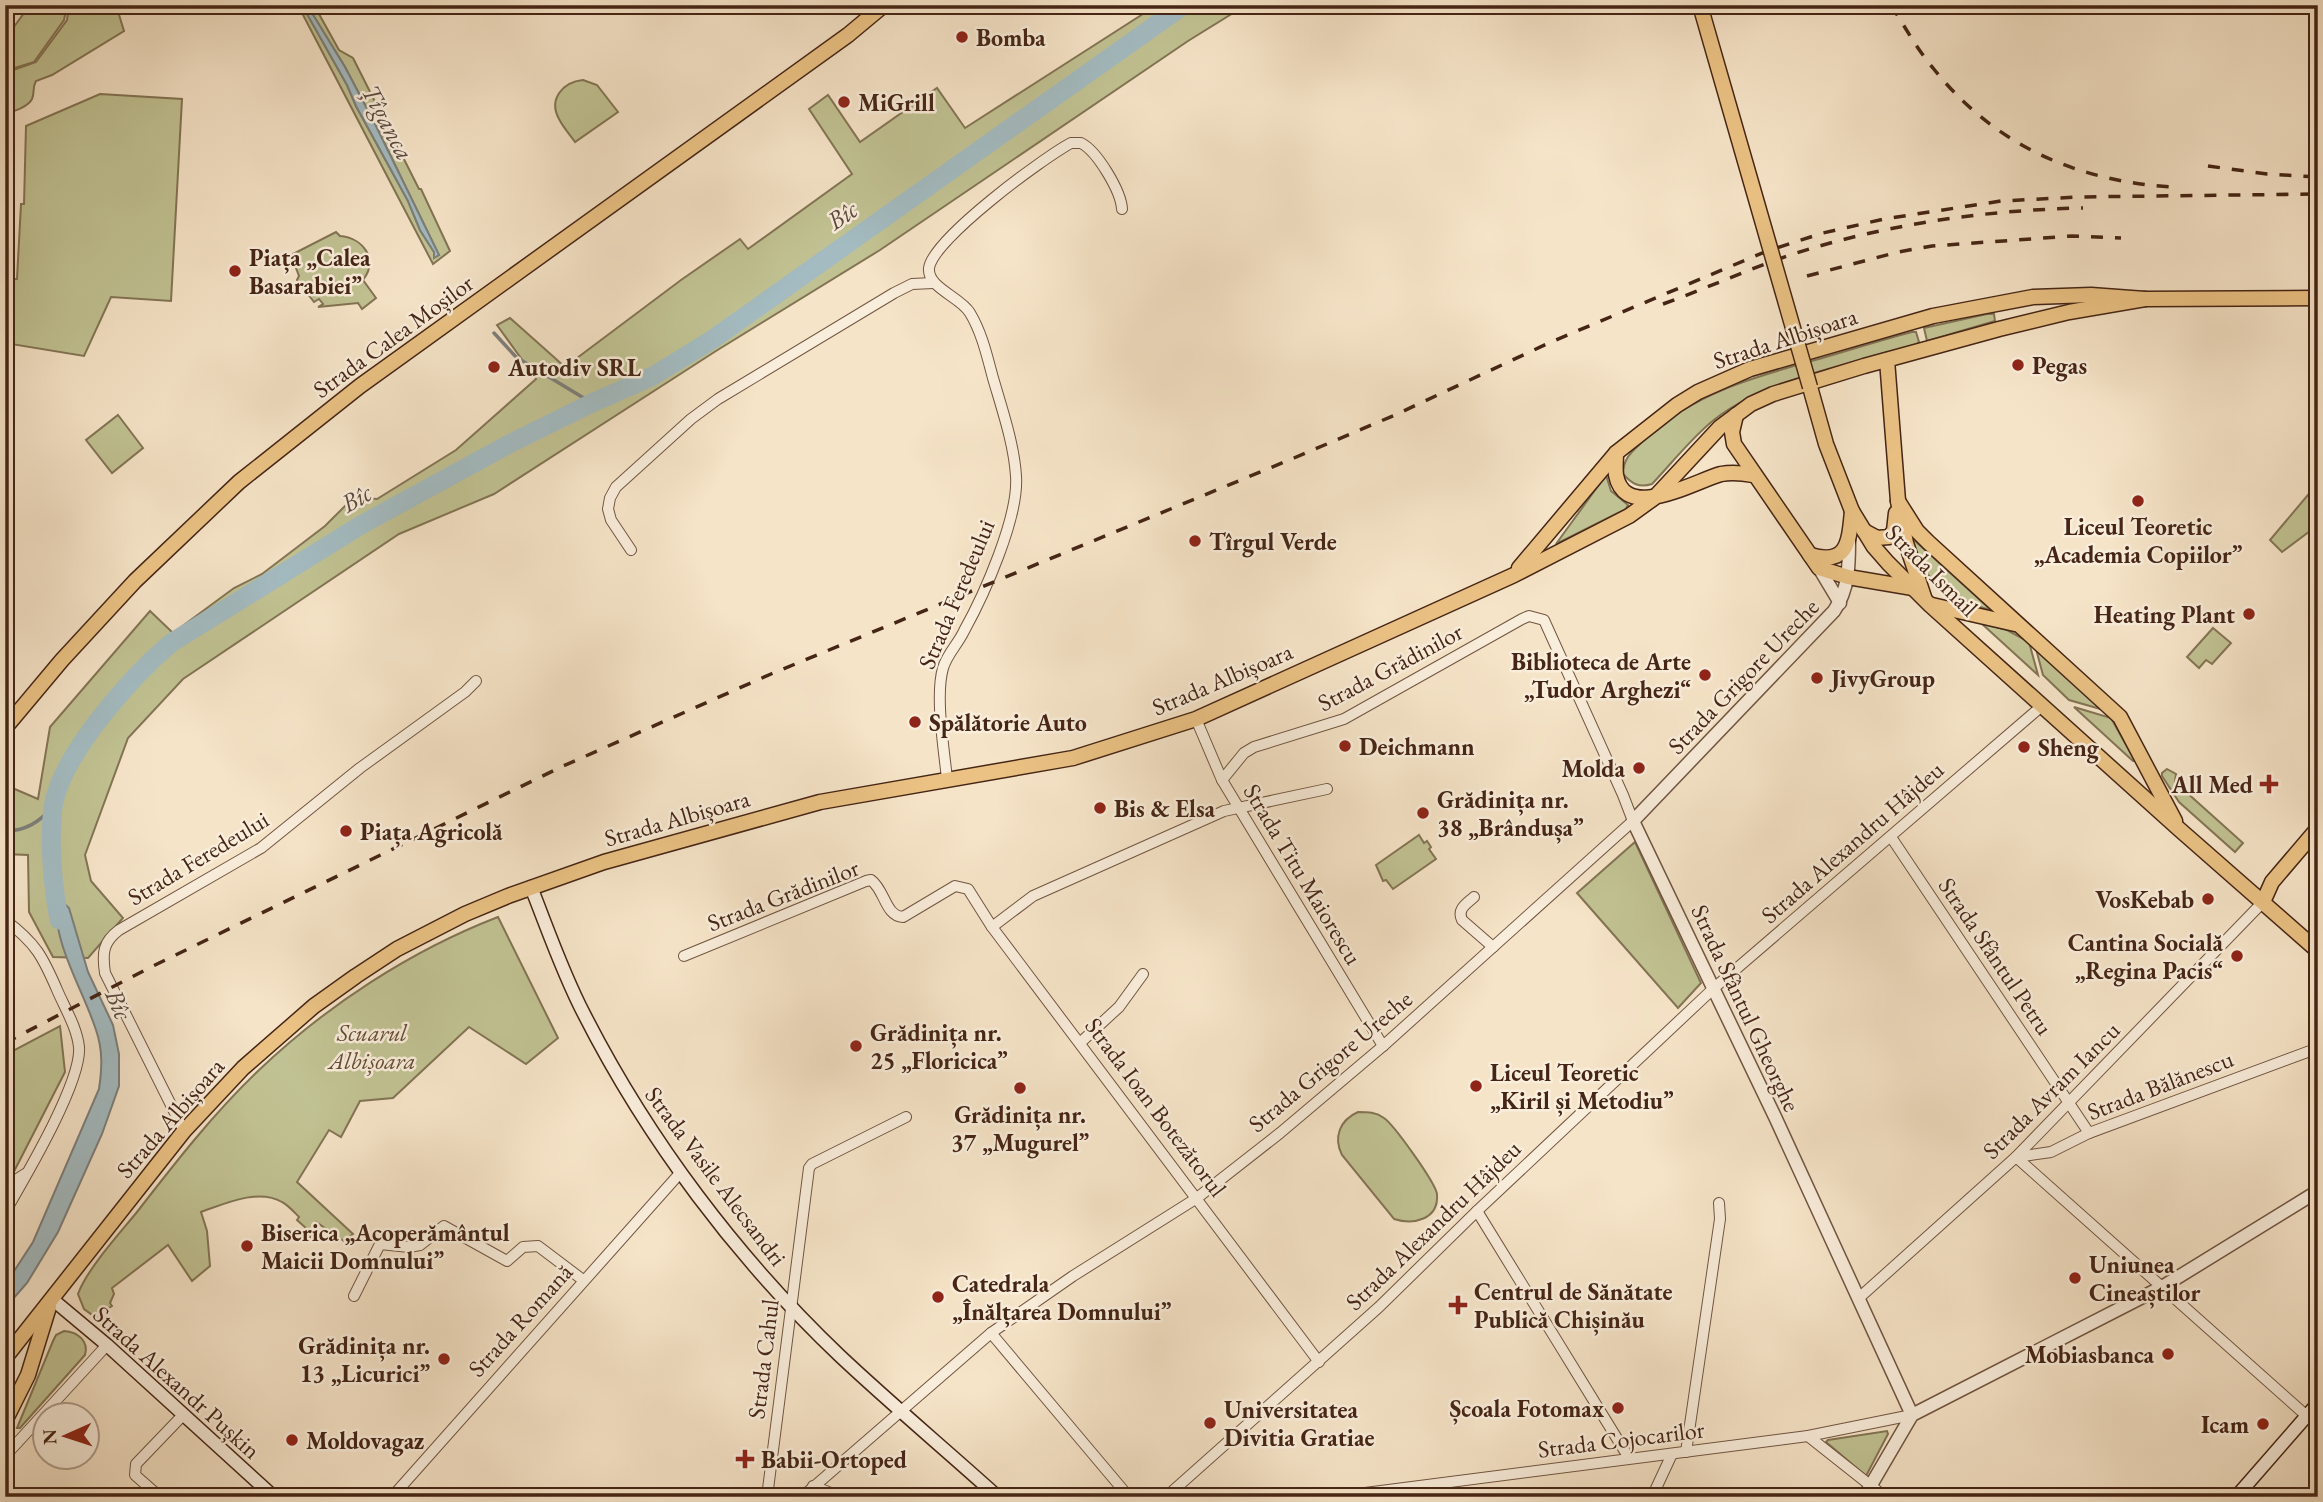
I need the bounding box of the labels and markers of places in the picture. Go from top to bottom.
place label: Bomba [976,22,1046,53]
marker: Bomba [954,29,970,45]
place label: MiGrill [858,87,935,118]
marker: MiGrill [836,94,852,110]
place label: Piața „Calea Basarabiei” [249,242,371,301]
marker: Piața „Calea Basarabiei” [227,263,243,279]
place label: Pegas [2032,350,2087,382]
place label: Autodiv SRL [507,352,641,383]
marker: Pegas [2010,357,2026,373]
marker: Autodiv SRL [486,359,502,375]
marker: Liceul Teoretic „Academia Copiilor” [2130,493,2146,509]
place label: Liceul Teoretic „Academia Copiilor” [2034,511,2243,570]
place label: Tîrgul Verde [1209,526,1337,558]
marker: Tîrgul Verde [1187,533,1203,549]
place label: Heating Plant [2094,599,2235,631]
marker: Heating Plant [2241,606,2257,622]
place label: Biblioteca de Arte „Tudor Arghezi“ [1511,646,1691,706]
place label: JivyGroup [1829,663,1935,695]
marker: Biblioteca de Arte „Tudor Arghezi“ [1697,667,1713,683]
marker: JivyGroup [1809,670,1825,686]
place label: Spălătorie Auto [929,707,1087,738]
marker: Spălătorie Auto [907,714,923,730]
place label: Deichmann [1359,731,1475,762]
place label: Sheng [2038,732,2100,764]
marker: Deichmann [1337,738,1353,754]
marker: Sheng [2016,739,2032,755]
place label: Molda [1562,753,1625,784]
marker: Molda [1631,760,1647,776]
place label: All Med [2171,769,2254,800]
marker: All Med [2259,774,2279,794]
place label: Grădinița nr. 38 „Brândușa” [1437,784,1584,844]
place label: Bis & Elsa [1114,793,1216,824]
marker: Bis & Elsa [1092,800,1108,816]
marker: Grădinița nr. 38 „Brândușa” [1415,805,1431,821]
place label: Piața Agricolă [360,816,503,848]
marker: Piața Agricolă [338,823,354,839]
place label: VosKebab [2095,884,2194,915]
marker: VosKebab [2200,891,2216,907]
place label: Cantina Socială „Regina Pacis“ [2068,927,2223,987]
marker: Cantina Socială „Regina Pacis“ [2229,948,2245,964]
place label: Grădinița nr. 25 „Floricica” [870,1017,1008,1076]
marker: Grădinița nr. 25 „Floricica” [848,1038,864,1054]
place label: Liceul Teoretic „Kiril și Metodiu” [1490,1057,1674,1117]
marker: Liceul Teoretic „Kiril și Metodiu” [1468,1078,1484,1094]
marker: Grădinița nr. 37 „Mugurel” [1012,1080,1028,1096]
place label: Grădinița nr. 37 „Mugurel” [951,1099,1090,1159]
place label: Biserica „Acoperământul Maicii Domnului” [261,1217,510,1276]
marker: Biserica „Acoperământul Maicii Domnului” [239,1238,255,1254]
place label: Uniunea Cineaștilor [2089,1249,2200,1309]
place label: Catedrala „Înălțarea Domnului” [952,1268,1172,1328]
marker: Uniunea Cineaștilor [2067,1270,2083,1286]
place label: Centrul de Sănătate Publică Chișinău [1474,1276,1672,1336]
marker: Catedrala „Înălțarea Domnului” [930,1289,946,1305]
marker: Centrul de Sănătate Publică Chișinău [1448,1295,1468,1315]
place label: Grădinița nr. 13 „Licurici” [298,1330,430,1389]
place label: Mobiasbanca [2025,1339,2154,1370]
marker: Mobiasbanca [2160,1346,2176,1362]
marker: Grădinița nr. 13 „Licurici” [436,1351,452,1367]
place label: Școala Fotomax [1449,1393,1604,1425]
place label: Universitatea Divitia Gratiae [1224,1394,1374,1453]
marker: Școala Fotomax [1610,1400,1626,1416]
place label: Icam [2201,1409,2249,1440]
marker: Universitatea Divitia Gratiae [1202,1415,1218,1431]
marker: Icam [2255,1416,2271,1432]
place label: Moldovagaz [306,1425,425,1457]
marker: Moldovagaz [284,1432,300,1448]
place label: Babii-Ortoped [761,1444,908,1475]
marker: Babii-Ortoped [735,1449,755,1469]

